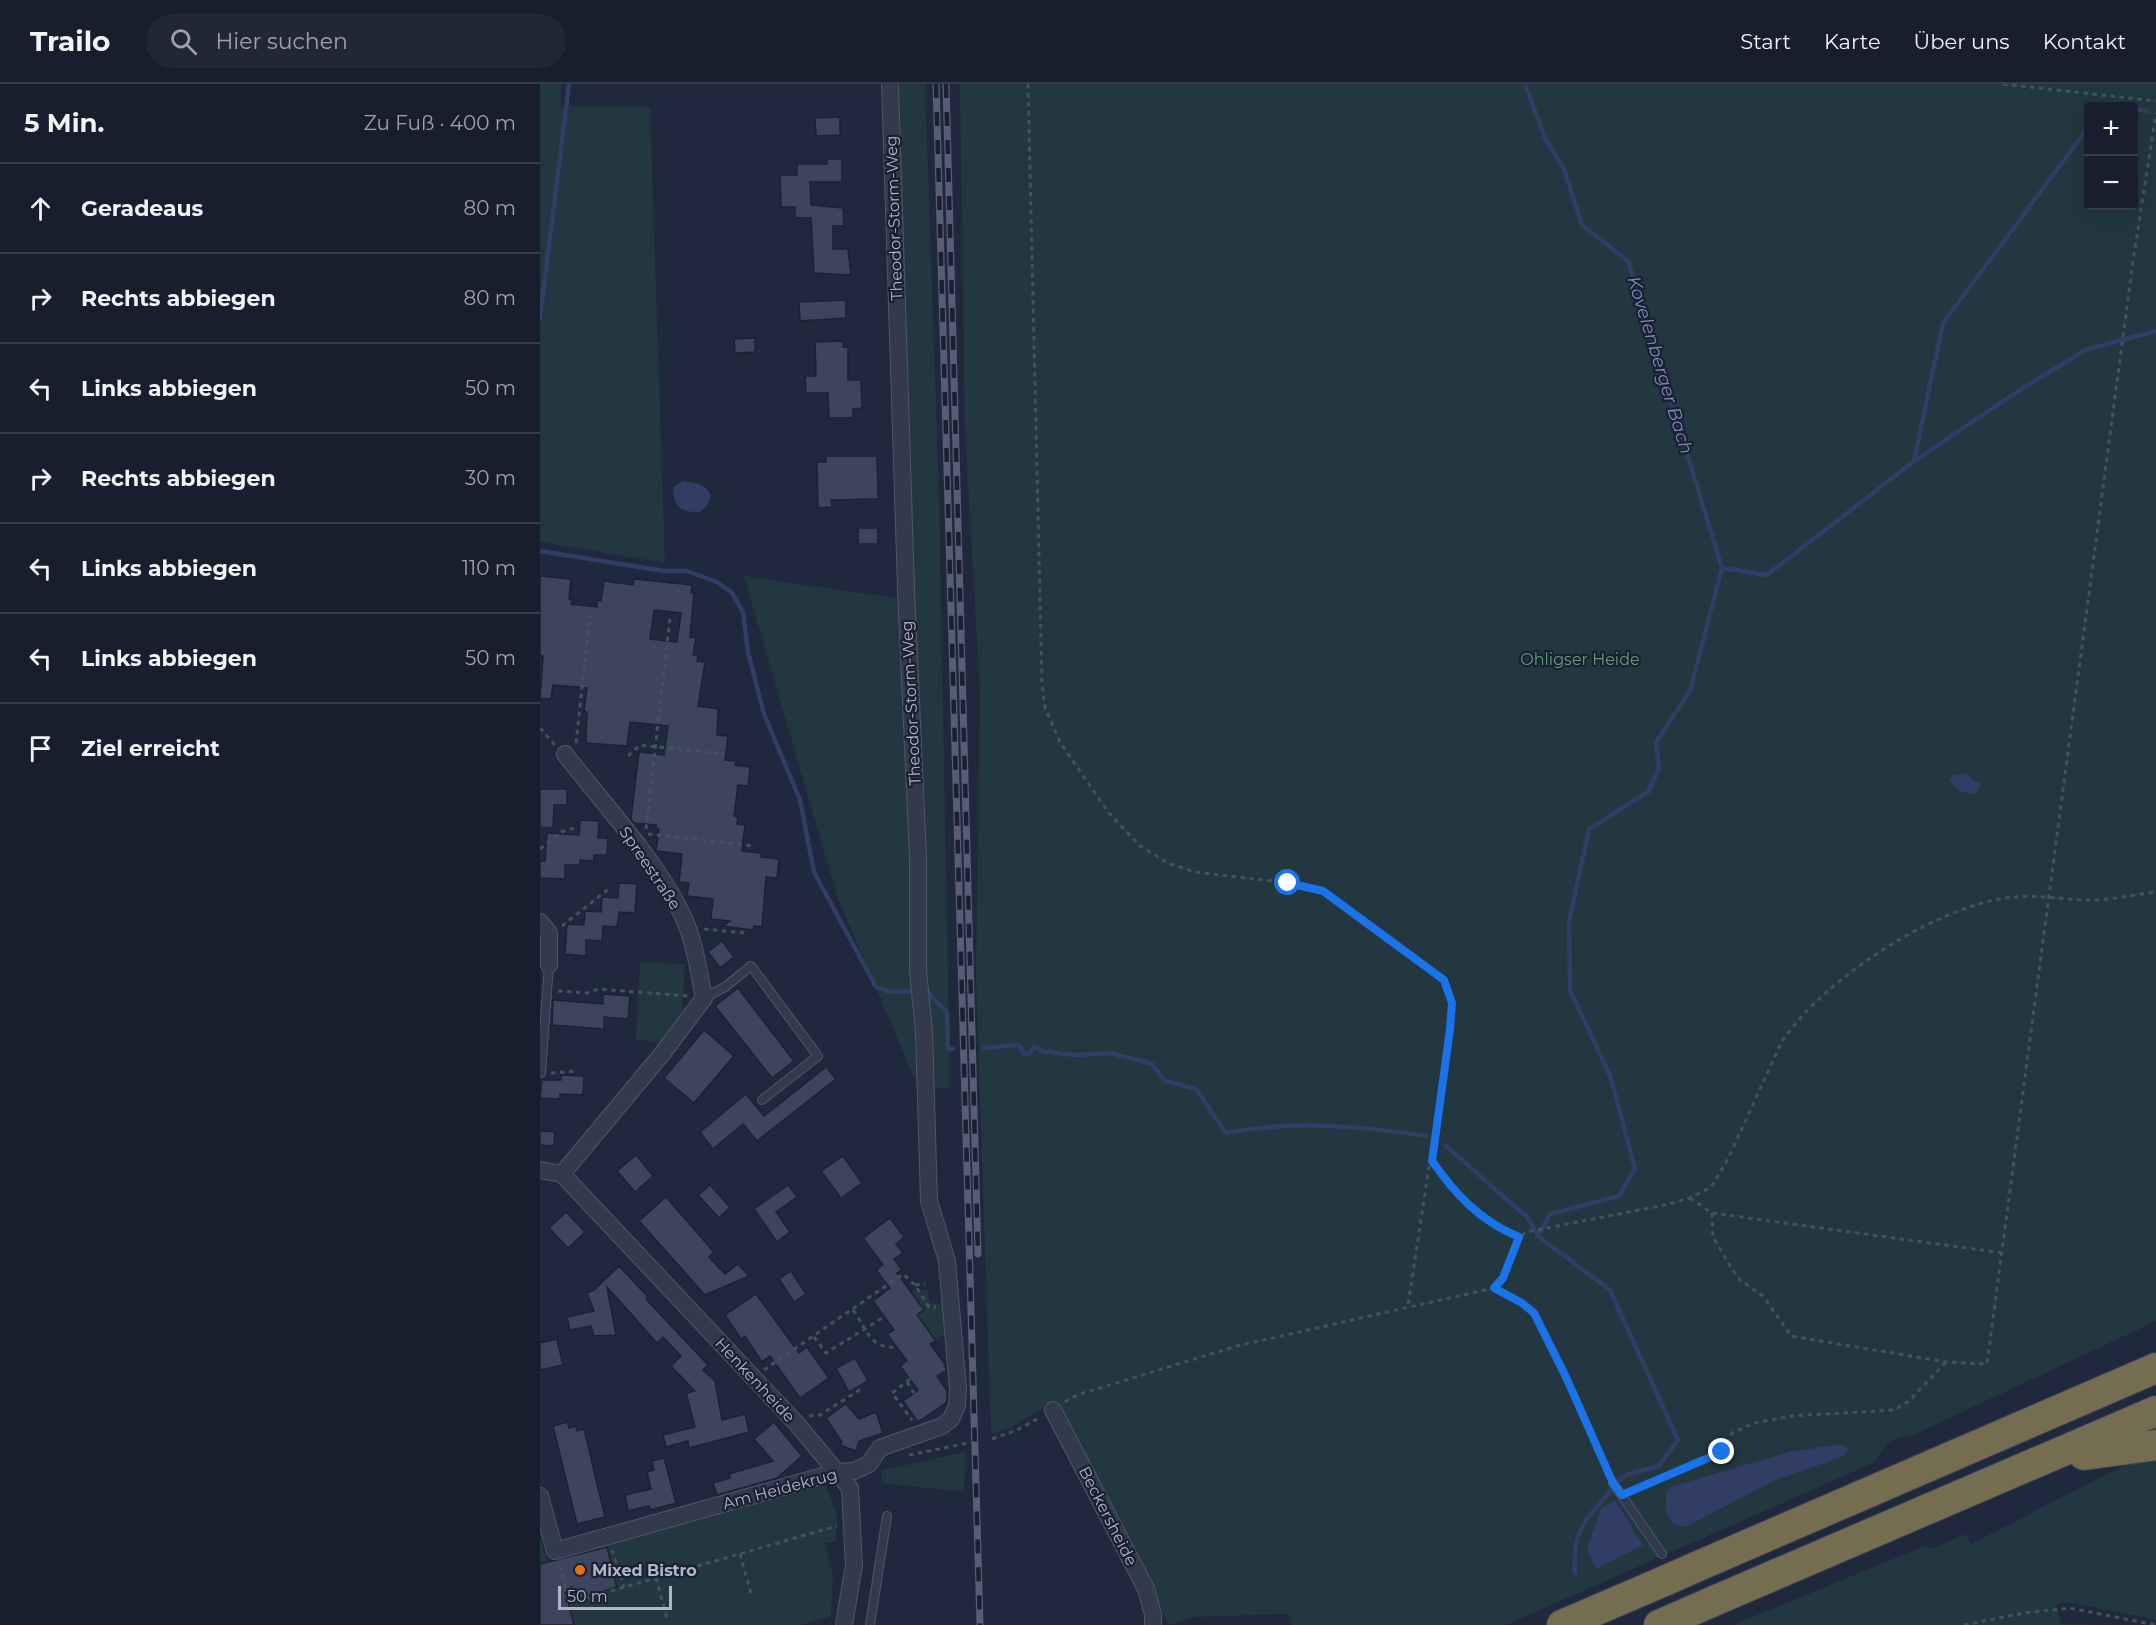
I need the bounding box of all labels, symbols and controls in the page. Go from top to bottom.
search box [146,14,566,68]
text: Trailo [30,24,110,58]
icon: search [167,25,200,58]
text: Hier suchen [215,28,348,55]
text: Start [1740,29,1791,54]
text: Karte [1824,29,1881,54]
text: Über uns [1914,29,2010,54]
text: Kontakt [2043,29,2126,54]
map controls [2084,102,2138,210]
button: + [2084,102,2138,156]
text: 5 Min. [24,107,104,139]
text: Zu Fuß · 400 m [364,111,516,135]
street label: Theodor-Storm-Weg [882,135,906,301]
button: − [2084,156,2138,210]
icon: ahead [24,192,57,225]
text: Geradeaus [81,195,203,222]
text: 80 m [464,196,516,220]
water label: Kovelenberger Bach [1622,273,1698,457]
icon: right [24,282,57,315]
text: Rechts abbiegen [81,285,276,312]
text: 80 m [464,286,516,310]
icon: left [24,372,57,405]
text: Links abbiegen [81,375,257,402]
text: 50 m [465,376,516,400]
icon: right [24,462,57,495]
text: Rechts abbiegen [81,465,276,492]
text: 30 m [465,466,516,490]
icon: left [24,552,57,585]
text: Links abbiegen [81,555,257,582]
text: 110 m [462,556,516,580]
street label: Theodor-Storm-Weg [897,620,925,786]
icon: left [24,642,57,675]
text: Links abbiegen [81,645,257,672]
text: 50 m [465,646,516,670]
park label: Ohligser Heide [1520,650,1640,669]
icon: arrive [24,732,57,765]
text: Ziel erreicht [81,735,220,762]
street label: Spreestraße [615,823,685,913]
route start [1274,869,1300,895]
street label: Henkenheide [711,1334,799,1426]
route end [1708,1438,1734,1464]
street label: Beckersheide [1075,1463,1141,1569]
street label: Am Heidekrug [721,1465,839,1513]
place label: Mixed Bistro [592,1561,697,1580]
marker: Mixed Bistro [573,1563,587,1577]
scale bar [558,1583,672,1610]
text: 50 m [567,1587,608,1606]

